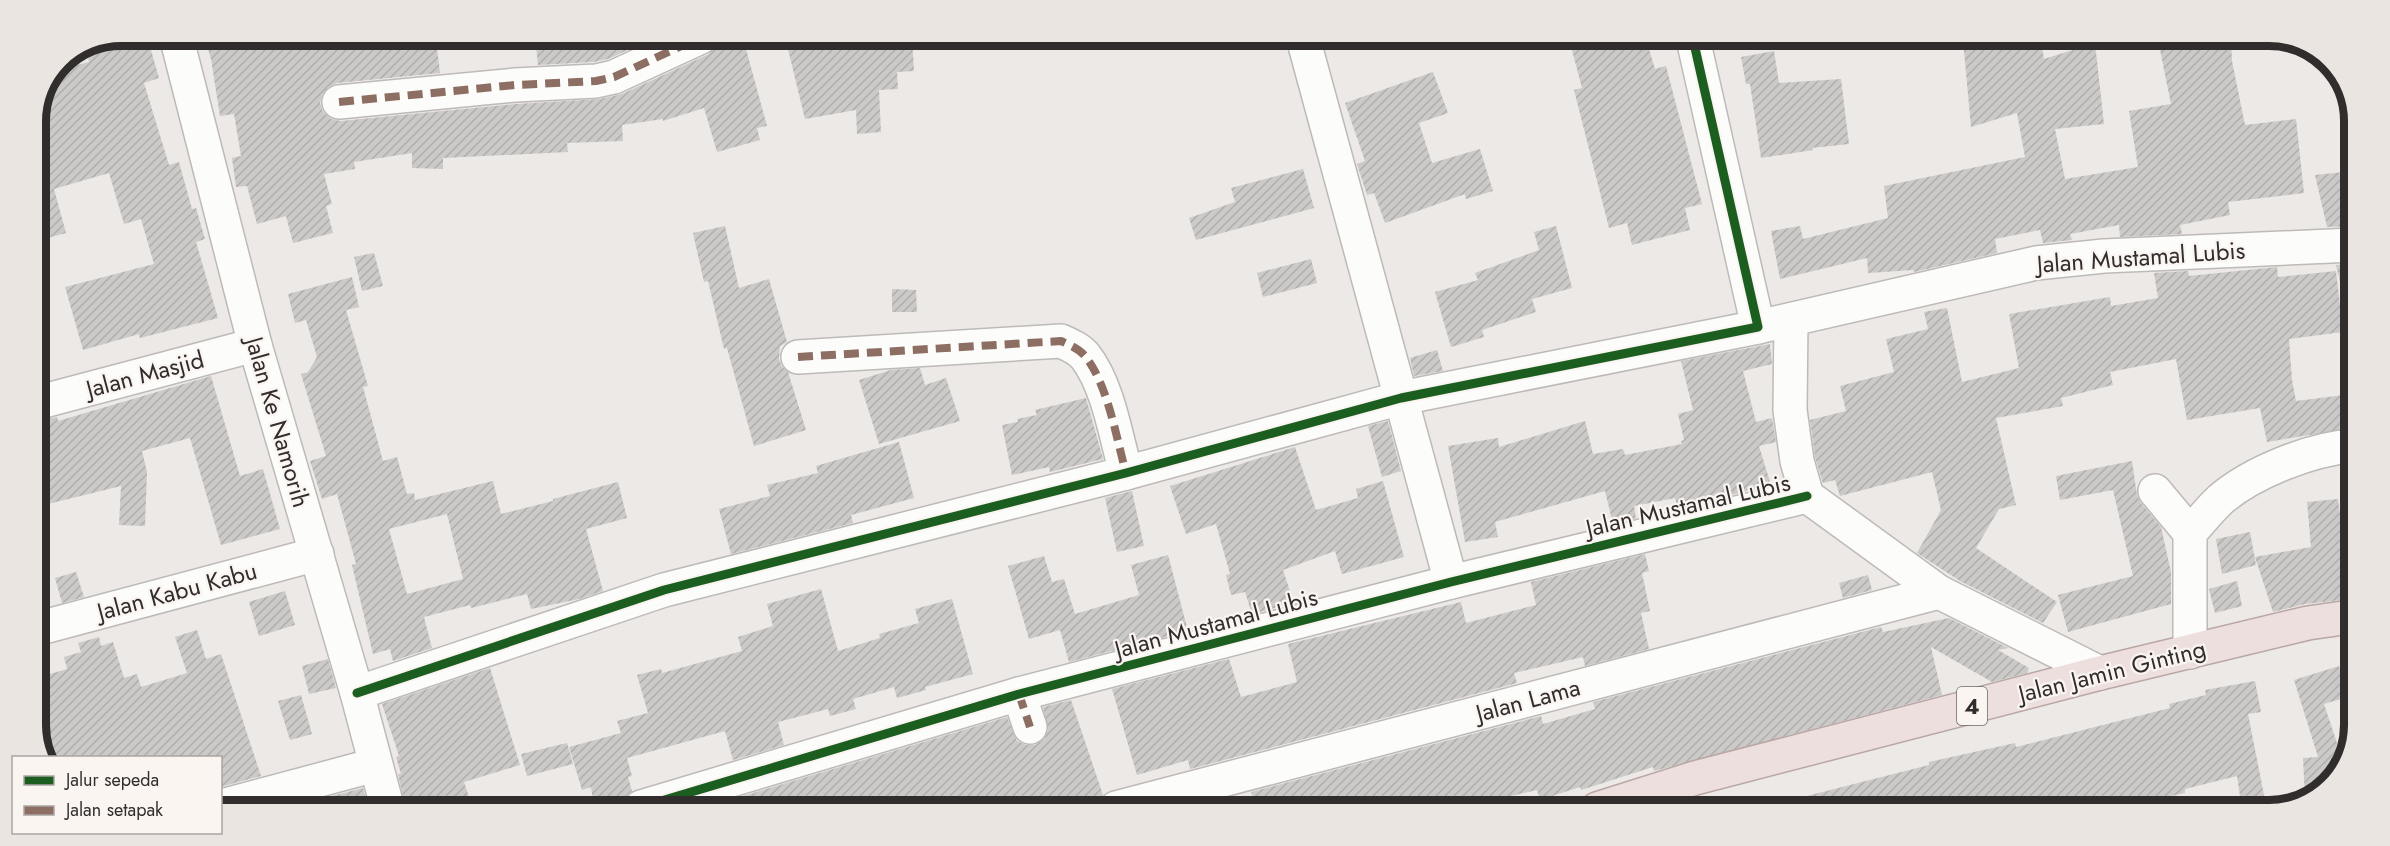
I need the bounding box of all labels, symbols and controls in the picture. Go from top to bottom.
street label: Jalan Mustamal Lubis [2033,232,2246,282]
street label: Jalan Ke Namorih [236,330,319,511]
street label: Jalan Masjid [79,341,208,407]
street label: Jalan Mustamal Lubis [1579,464,1794,546]
street label: Jalan Kabu Kabu [90,553,261,630]
street label: Jalan Mustamal Lubis [1108,579,1321,668]
street label: Jalan Jamin Ginting [2012,631,2209,712]
street label: Jalan Lama [1469,669,1584,731]
road number: 4 [1957,687,1987,725]
legend [12,756,222,834]
text: Jalur sepeda [64,767,159,793]
text: Jalan setapak [64,797,163,823]

